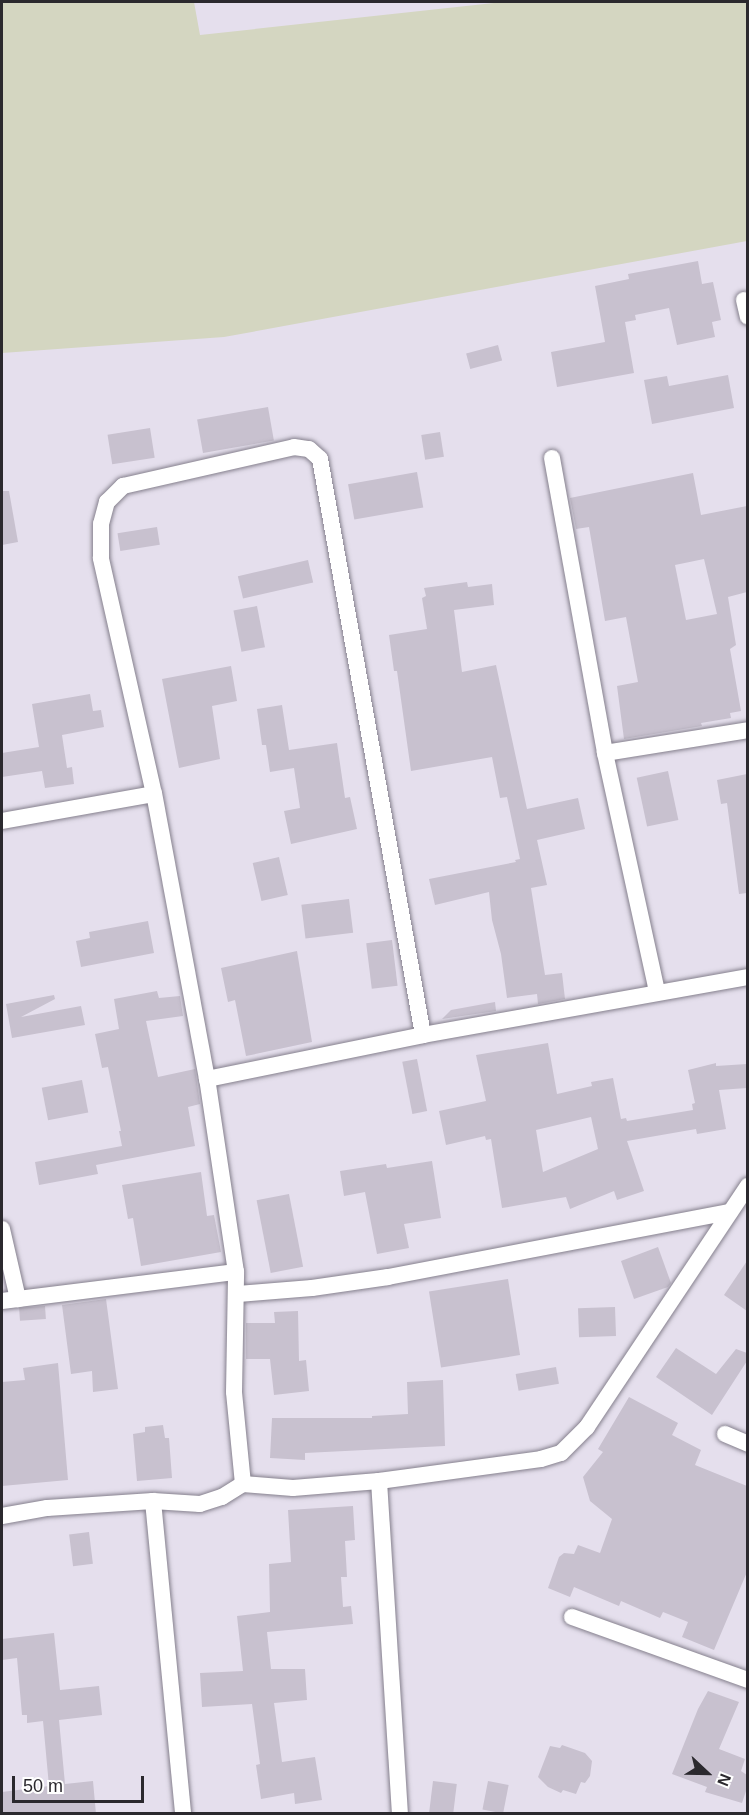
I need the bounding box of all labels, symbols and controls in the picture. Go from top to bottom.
north arrow [677,1743,737,1803]
scale bar [15,1764,147,1802]
text: N [714,1771,734,1788]
text: 50 m [23,1776,63,1796]

